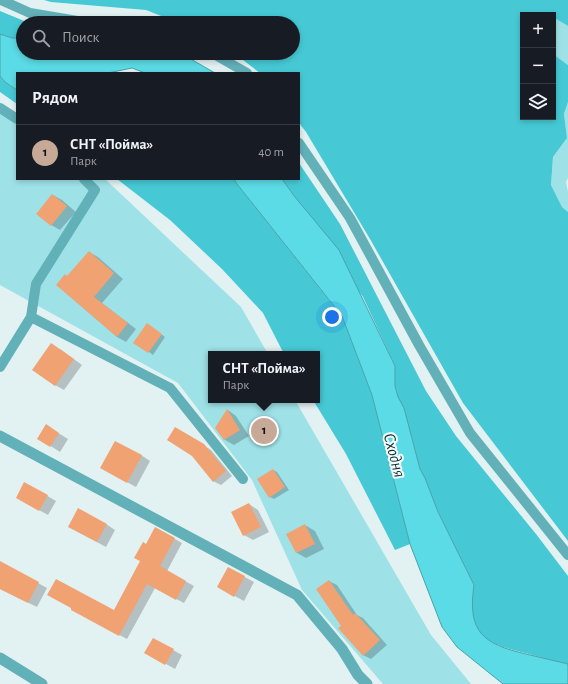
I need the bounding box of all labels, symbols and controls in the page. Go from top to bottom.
map controls [520,12,556,120]
button: + [520,12,556,48]
search box [16,16,300,60]
icon: search [30,27,52,49]
text: Поиск [62,30,100,45]
button: − [520,48,556,84]
button: layers [520,84,556,120]
text: Рядом [32,89,78,106]
text: СНТ «Пойма» [70,137,153,152]
text: 1 [43,146,47,159]
text: 40 m [258,146,284,159]
text: Парк [70,155,97,168]
your location [322,307,342,327]
popup [208,351,320,403]
text: СНТ «Пойма» [222,361,306,376]
text: Парк [222,379,249,392]
pin: 1 [251,416,277,446]
water label: Сходня [380,431,409,479]

